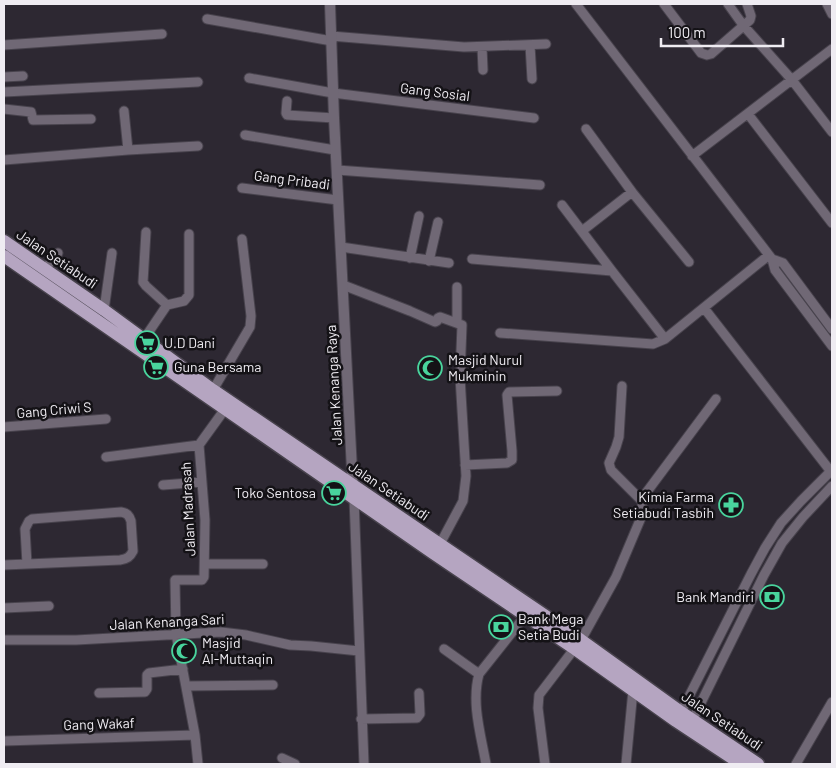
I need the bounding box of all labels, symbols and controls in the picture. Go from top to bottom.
scale bar [661,15,784,47]
text: 100 m [668,23,706,41]
street label: Gang Sosial [399,79,471,104]
street label: Gang Pribadi [253,166,331,193]
street label: Jalan Setiabudi [14,225,101,292]
street label: Jalan Kenanga Raya [322,324,345,446]
supermarket icon: U.D Dani [134,330,160,356]
place label: U.D Dani [164,334,215,351]
place label: Masjid Nurul Mukminin [448,351,522,384]
supermarket icon: Guna Bersama [143,354,169,380]
mosque icon: Masjid Nurul Mukminin [417,355,443,381]
place label: Guna Bersama [174,358,262,375]
street label: Gang Criwi S [16,398,92,421]
street label: Jalan Setiabudi [346,457,433,524]
street label: Jalan Madrasah [177,461,198,557]
supermarket icon: Toko Sentosa [321,480,347,506]
place label: Toko Sentosa [235,484,316,501]
place label: Kimia Farma Setiabudi Tasbih [613,488,714,521]
pharmacy icon: Kimia Farma Setiabudi Tasbih [718,492,744,518]
bank icon: Bank Mandiri [759,584,785,610]
place label: Bank Mandiri [676,588,754,605]
street label: Jalan Kenanga Sari [109,610,225,633]
place label: Bank Mega Setia Budi [518,610,583,643]
bank icon: Bank Mega Setia Budi [488,614,514,640]
place label: Masjid Al-Muttaqin [202,634,273,667]
mosque icon: Masjid Al-Muttaqin [171,638,197,664]
street label: Jalan Setiabudi [679,687,766,754]
street label: Gang Wakaf [63,714,135,733]

